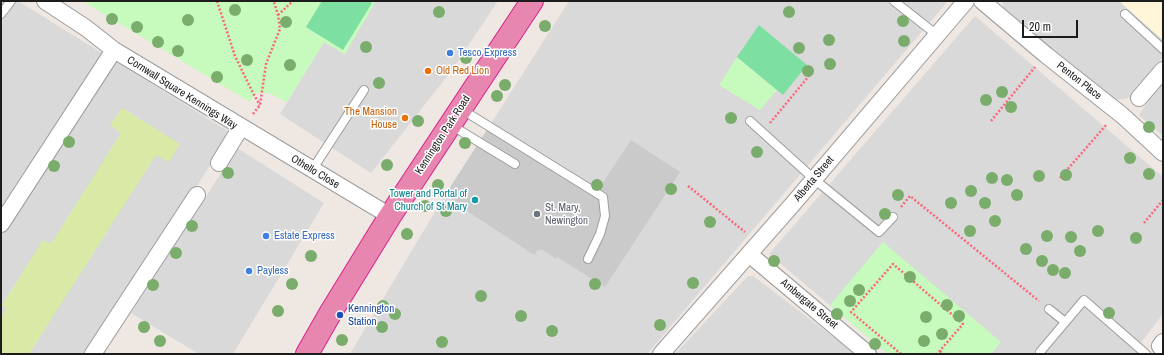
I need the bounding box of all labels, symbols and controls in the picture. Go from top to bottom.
scale bar [1024,12,1080,38]
text: 20 m [1029,19,1051,35]
place label: Tesco Express [458,46,517,60]
marker: Tesco Express [445,48,455,58]
street label: Cornwall Square Kennings Way [124,54,240,132]
street label: Penton Place [1054,59,1104,103]
place label: Old Red Lion [436,64,489,78]
marker: Old Red Lion [423,66,433,76]
street label: Kennington Park Road [413,93,473,177]
place label: The Mansion House [344,105,397,131]
marker: The Mansion House [400,113,410,123]
street label: Othello Close [288,152,342,192]
street label: Alberta Street [791,154,837,204]
place label: Tower and Portal of Church of St Mary [389,187,467,213]
marker: Tower and Portal of Church of St Mary [470,195,480,205]
place label: St. Mary, Newington [545,201,588,227]
marker: St. Mary, Newington [532,209,542,219]
place label: Estate Express [274,229,335,243]
marker: Estate Express [261,231,271,241]
place label: Payless [257,264,289,278]
marker: Payless [244,266,254,276]
street label: Ambergate Street [778,276,840,332]
place label: Kennington Station [348,302,394,328]
marker: Kennington Station [335,310,345,320]

